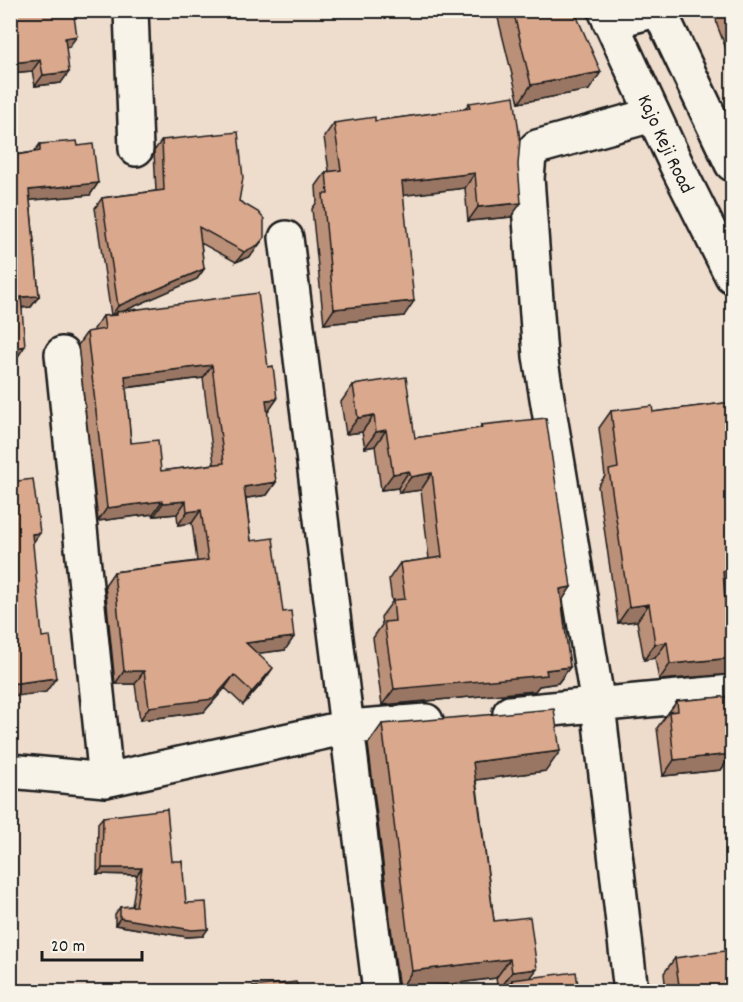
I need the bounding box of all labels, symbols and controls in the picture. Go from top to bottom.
street label: Kajo Keji Road [629,91,700,199]
scale bar [42,924,142,962]
text: 20 m [51,935,85,960]

